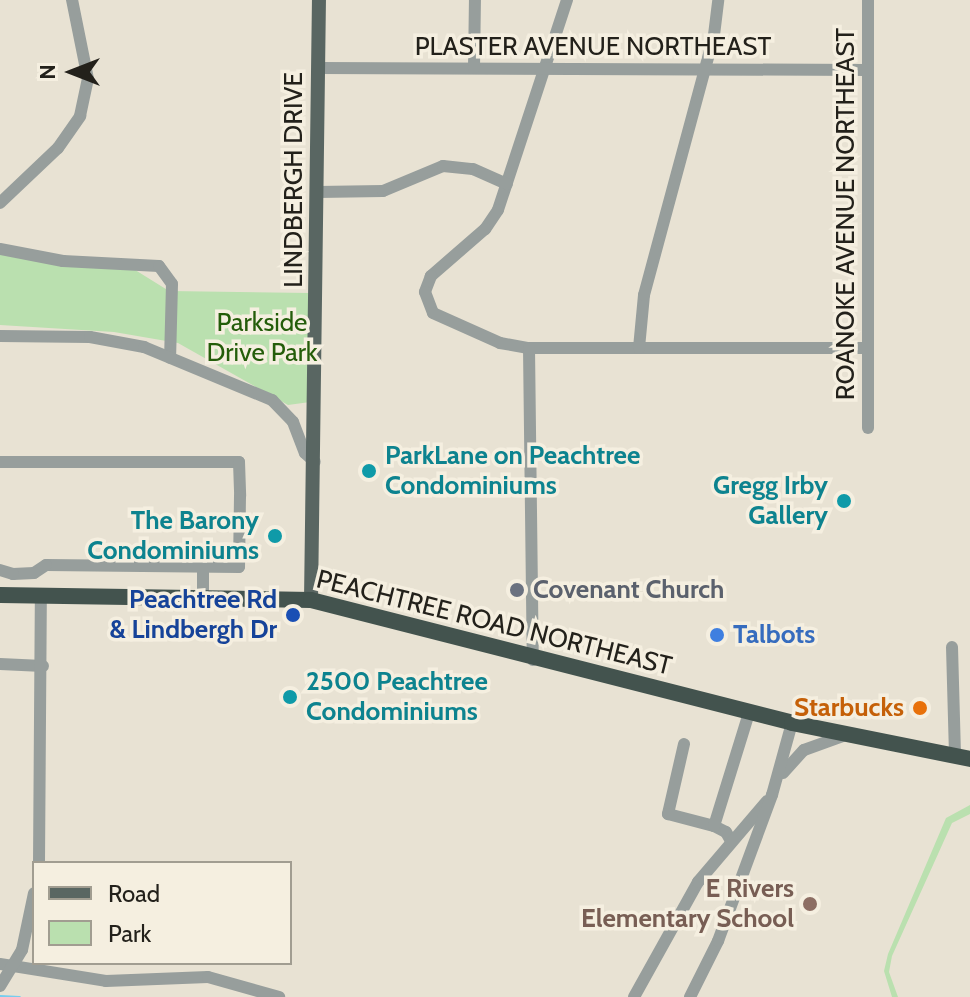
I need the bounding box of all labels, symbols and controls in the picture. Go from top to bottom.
street label: ROANOKE AVENUE NORTHEAST [830,28,862,400]
street label: PLASTER AVENUE NORTHEAST [415,31,771,63]
north arrow [32,32,112,112]
text: N [34,64,61,80]
street label: LINDBERGH DRIVE [278,72,310,288]
park label: Parkside Drive Park [206,307,318,368]
place label: ParkLane on Peachtree Condominiums [385,440,640,502]
marker: ParkLane on Peachtree Condominiums [360,462,378,480]
place label: Gregg Irby Gallery [713,470,828,532]
marker: Gregg Irby Gallery [835,492,853,510]
place label: The Barony Condominiums [87,505,259,566]
marker: The Barony Condominiums [266,527,284,545]
street label: PEACHTREE ROAD NORTHEAST [313,564,675,682]
place label: Covenant Church [533,574,724,606]
marker: Covenant Church [508,581,526,599]
place label: Peachtree Rd & Lindbergh Dr [109,584,277,646]
marker: Peachtree Rd & Lindbergh Dr [284,606,302,624]
place label: Talbots [733,619,815,651]
marker: Talbots [708,626,726,644]
place label: 2500 Peachtree Condominiums [306,666,488,728]
marker: 2500 Peachtree Condominiums [281,688,299,706]
place label: Starbucks [794,692,904,724]
marker: Starbucks [911,699,929,717]
legend [32,861,292,965]
place label: E Rivers Elementary School [581,873,794,934]
text: Road [108,879,160,908]
marker: E Rivers Elementary School [801,895,819,913]
text: Park [108,919,151,948]

